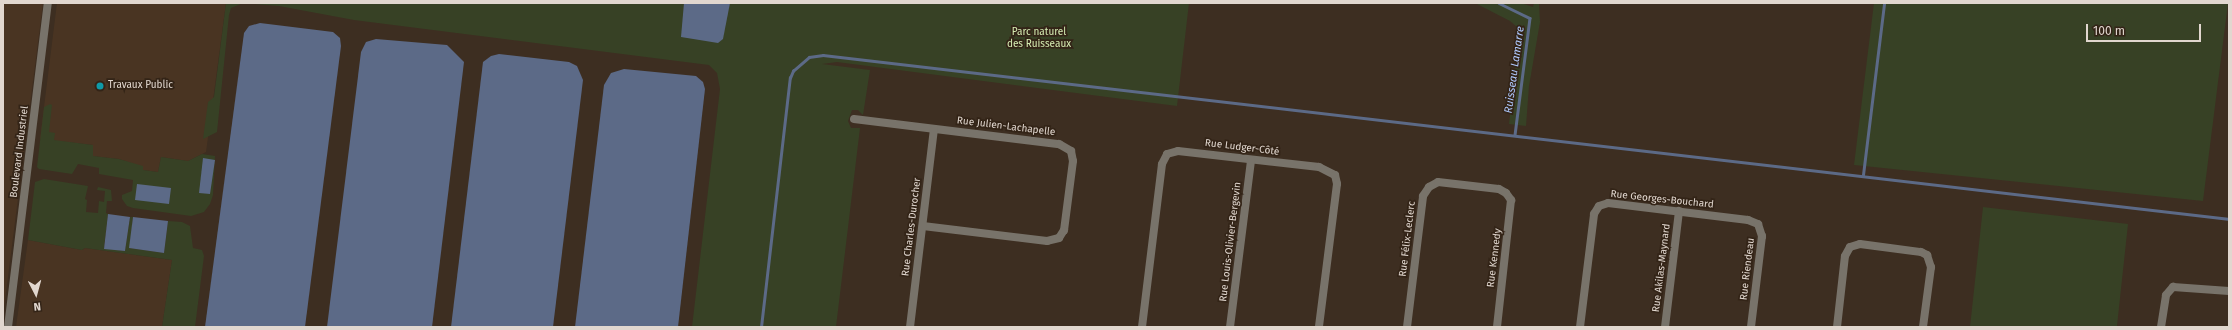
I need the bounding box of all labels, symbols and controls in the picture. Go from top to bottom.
scale bar [2088,16,2203,42]
text: 100 m [2093,24,2125,38]
park label: Parc naturel des Ruisseaux [1007,26,1071,50]
water label: Ruisseau Lamarre [1502,26,1528,114]
place label: Travaux Public [108,80,173,92]
marker: Travaux Public [95,81,105,91]
street label: Boulevard Industriel [8,105,32,199]
street label: Rue Julien-Lachapelle [956,115,1056,139]
street label: Rue Ludger-Côté [1204,137,1280,159]
street label: Rue Charles-Durocher [900,177,924,277]
street label: Rue Louis-Olivier-Bergevin [1218,181,1244,303]
street label: Rue Georges-Bouchard [1610,189,1714,211]
street label: Rue Félix-Leclerc [1397,201,1419,277]
street label: Rue Akilas-Maynard [1651,223,1673,313]
street label: Rue Kennedy [1485,228,1505,288]
street label: Rue Riendeau [1738,237,1758,301]
north arrow [16,274,56,314]
text: N [33,300,42,313]

